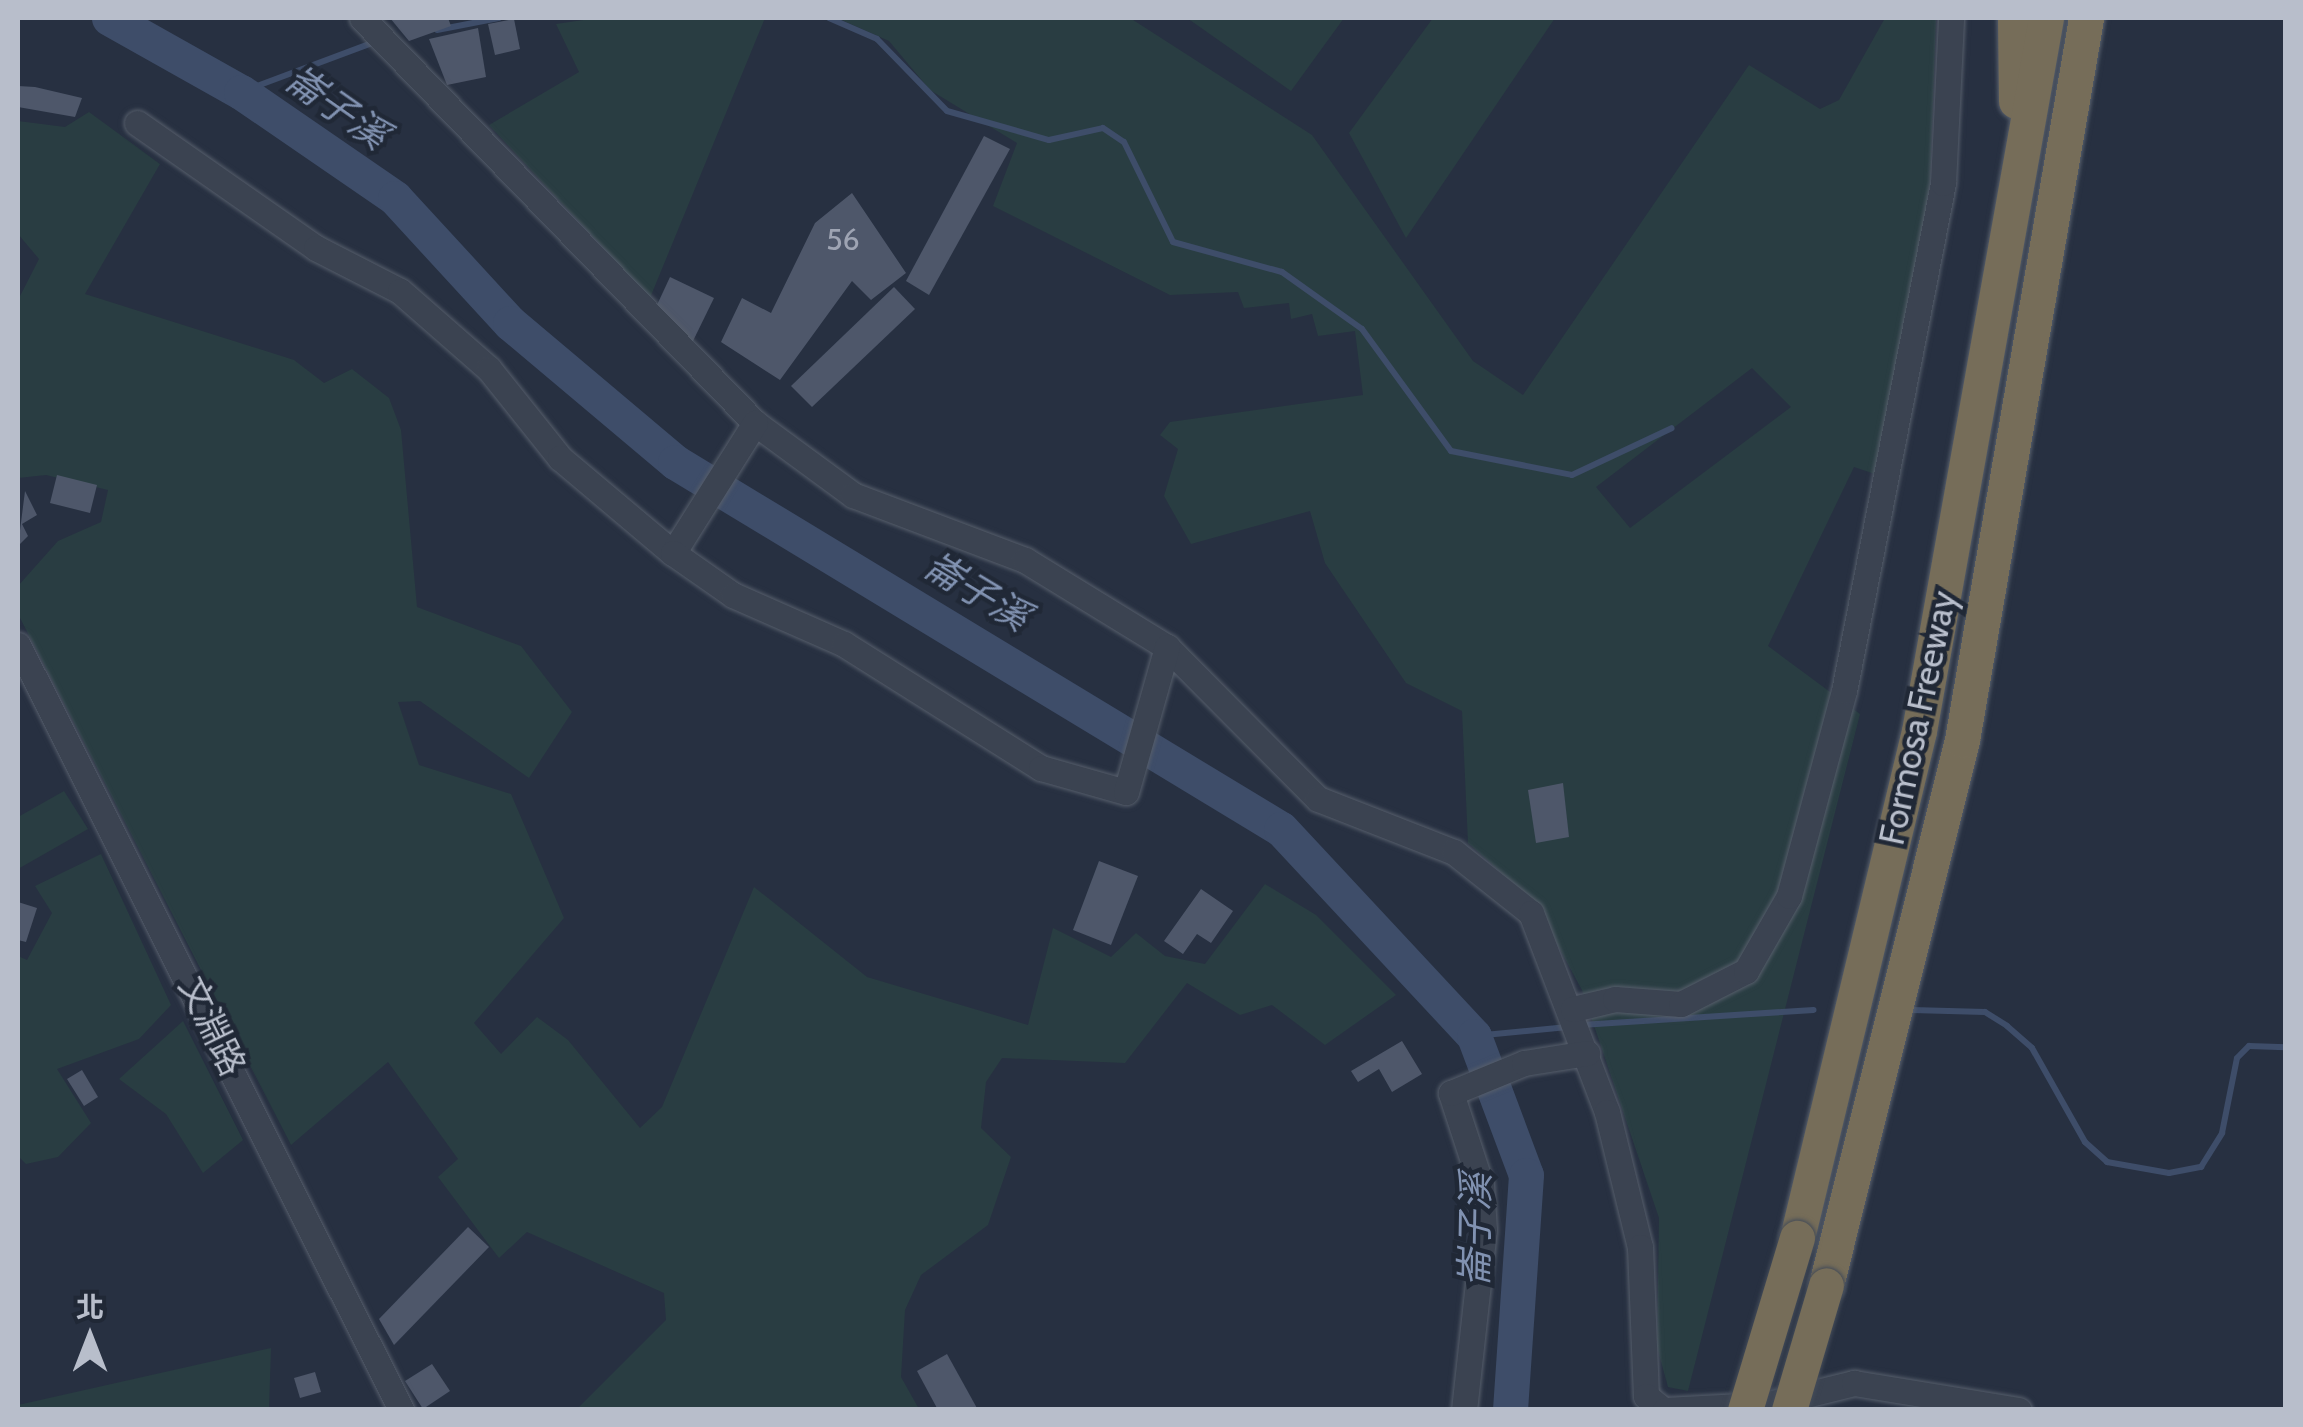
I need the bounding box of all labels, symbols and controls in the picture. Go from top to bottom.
water label: 崙子溪 [277,56,397,158]
house number: 56 [826,222,860,258]
water label: 崙子溪 [916,542,1038,640]
street label: Formosa Freeway [1871,587,1965,849]
street label: 文淵路 [170,970,254,1082]
water label: 崙子溪 [1451,1173,1499,1287]
north arrow [40,1287,140,1387]
text: 北 [76,1290,104,1324]

